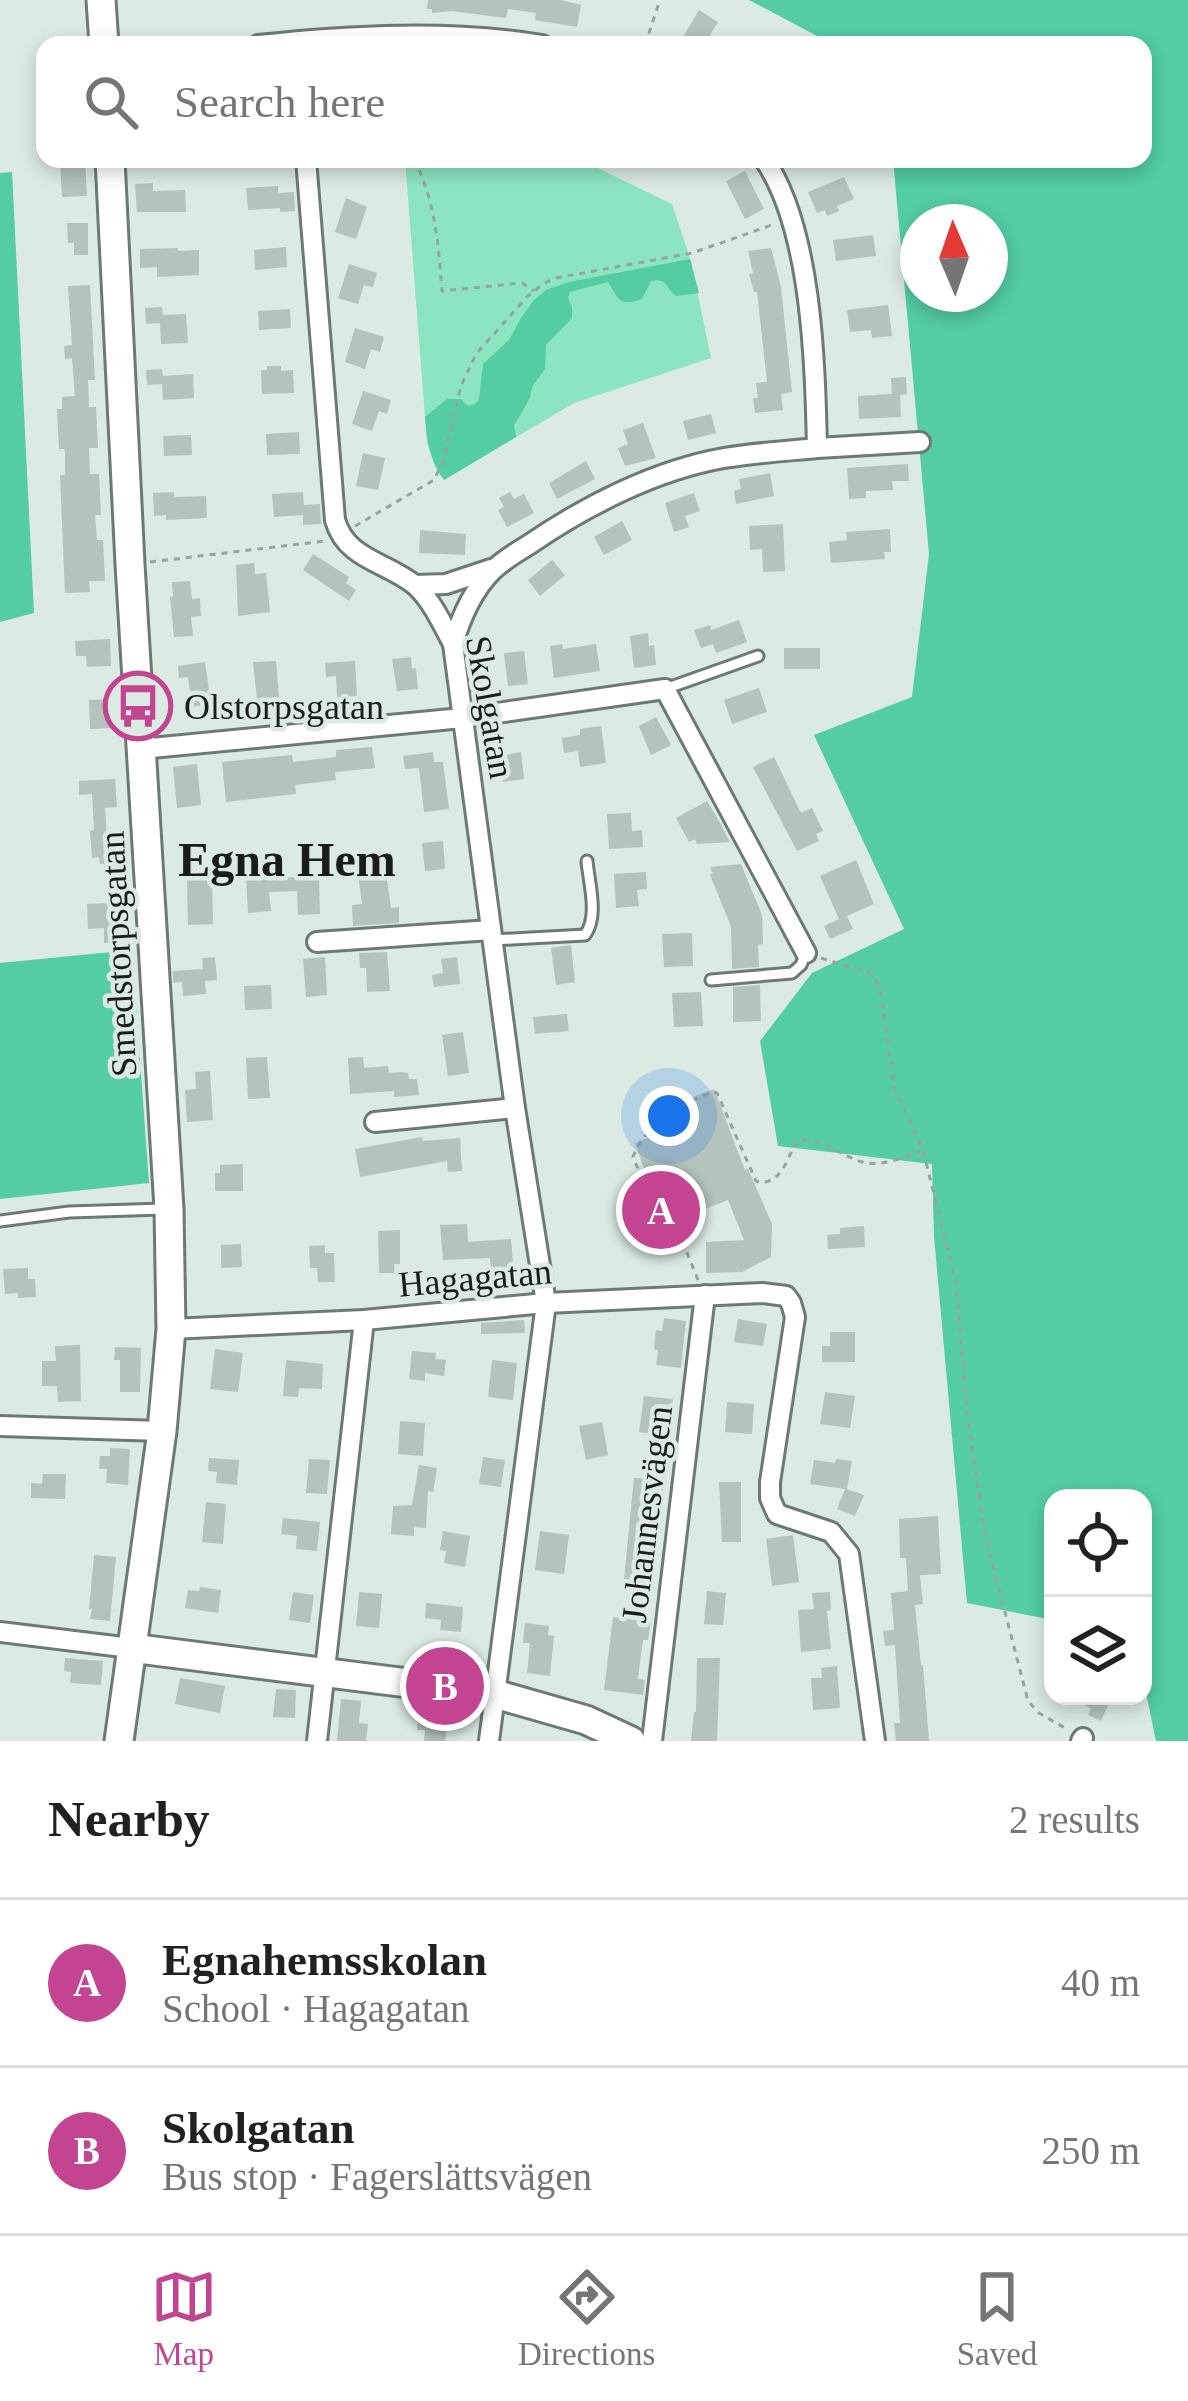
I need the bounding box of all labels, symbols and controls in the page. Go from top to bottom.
search box [36,36,1152,168]
icon: search [78,69,144,135]
text: Search here [174,77,385,127]
north arrow [900,204,1008,312]
street label: Skolgatan [458,633,522,782]
bus stop icon: Olstorpsgatan [103,671,173,741]
place label: Olstorpsgatan [184,687,384,727]
street label: Smedstorpsgatan [92,830,144,1078]
district label: Egna Hem [178,833,396,886]
your location [639,1086,699,1146]
pin: A [622,1165,700,1255]
street label: Hagagatan [397,1251,553,1305]
street label: Johannesvägen [614,1404,680,1625]
map controls [1044,1489,1152,1705]
button: locate [1044,1489,1152,1597]
button: layers [1044,1597,1152,1705]
pin: B [406,1641,484,1731]
text: Nearby [48,1791,209,1847]
text: 2 results [1009,1798,1140,1841]
text: Egnahemsskolan [162,1935,487,1985]
text: A [73,1961,101,2004]
text: 40 m [1061,1961,1140,2004]
text: School · Hagagatan [162,1987,470,2030]
text: Skolgatan [162,2103,355,2153]
text: B [74,2129,100,2172]
text: 250 m [1041,2129,1140,2172]
text: Bus stop · Fagerslättsvägen [162,2155,592,2198]
tab: Map [151,2264,217,2373]
tab: Directions [518,2264,655,2373]
tab: Saved [957,2264,1037,2373]

